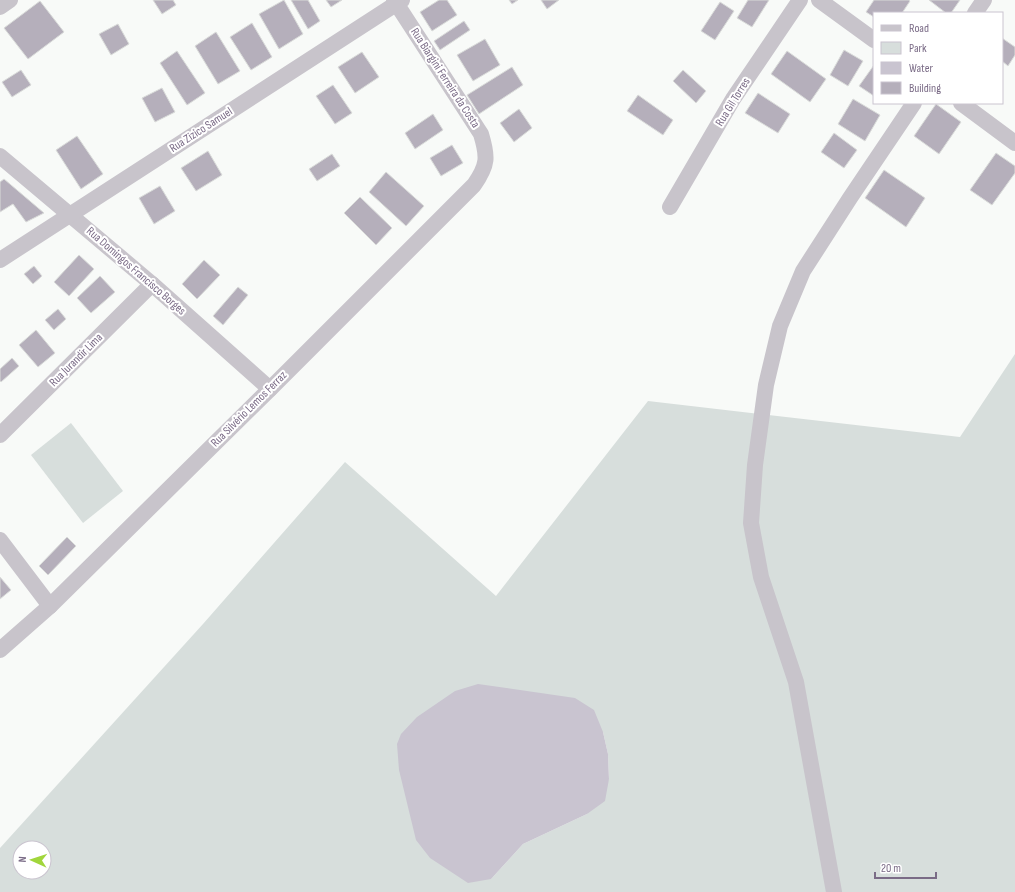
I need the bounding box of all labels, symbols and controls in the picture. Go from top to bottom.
legend [873,12,1003,104]
text: Road [909,21,929,36]
street label: Rua Biargini Ferreira da Costa [407,25,483,131]
text: Park [909,41,927,56]
text: Water [909,61,933,76]
street label: Rua Gil Torres [712,75,754,129]
text: Building [909,81,941,96]
street label: Rua Zizico Samuel [167,104,235,156]
street label: Rua Domingos Francisco Borges [83,224,189,318]
street label: Rua Jurandir Lima [46,330,106,390]
street label: Rua Silvério Lemos Ferraz [208,367,291,450]
north arrow [12,840,52,880]
scale bar [875,854,936,880]
text: N [16,856,29,863]
text: 20 m [881,861,901,876]

